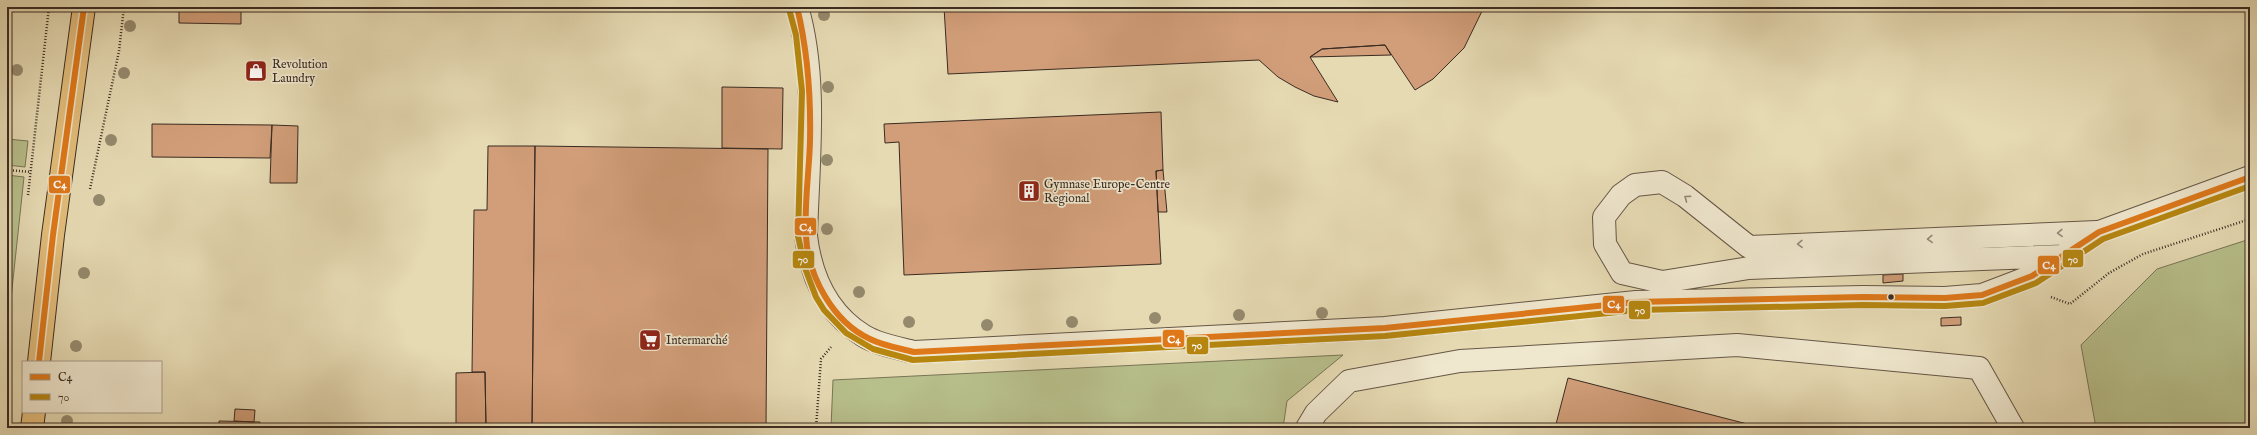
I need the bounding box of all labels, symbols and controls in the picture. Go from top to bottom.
place label: Revolution Laundry [272,57,328,86]
shop icon: Revolution Laundry [243,58,269,84]
line badge: C4 [48,175,71,194]
place label: Gymnase Europe-Centre Regional [1044,177,1171,206]
text: C4 [53,178,67,192]
building icon: Gymnase Europe-Centre Regional [1016,178,1042,204]
one-way arrow [1684,196,1691,203]
line badge: C4 [794,217,817,236]
text: C4 [799,221,813,235]
one-way arrow [2057,229,2063,238]
one-way arrow [1927,234,1933,243]
one-way arrow [1797,240,1803,249]
line badge: 70 [2062,249,2084,268]
line badge: 70 [792,250,815,269]
text: 70 [798,253,809,267]
text: 70 [2068,253,2079,267]
line badge: C4 [2037,255,2060,275]
text: C4 [2042,259,2056,273]
unlabelled marker [1886,292,1896,302]
line badge: C4 [1602,295,1625,314]
text: C4 [1607,298,1621,312]
line badge: 70 [1628,300,1651,320]
text: 70 [1635,304,1646,318]
supermarket icon: Intermarché [637,327,663,353]
line badge: C4 [1162,329,1185,348]
place label: Intermarché [666,333,728,348]
text: C4 [1167,333,1181,347]
line badge: 70 [1186,336,1209,355]
text: 70 [1192,339,1203,353]
legend [22,361,162,413]
text: C4 [58,370,73,385]
text: 70 [58,390,70,405]

